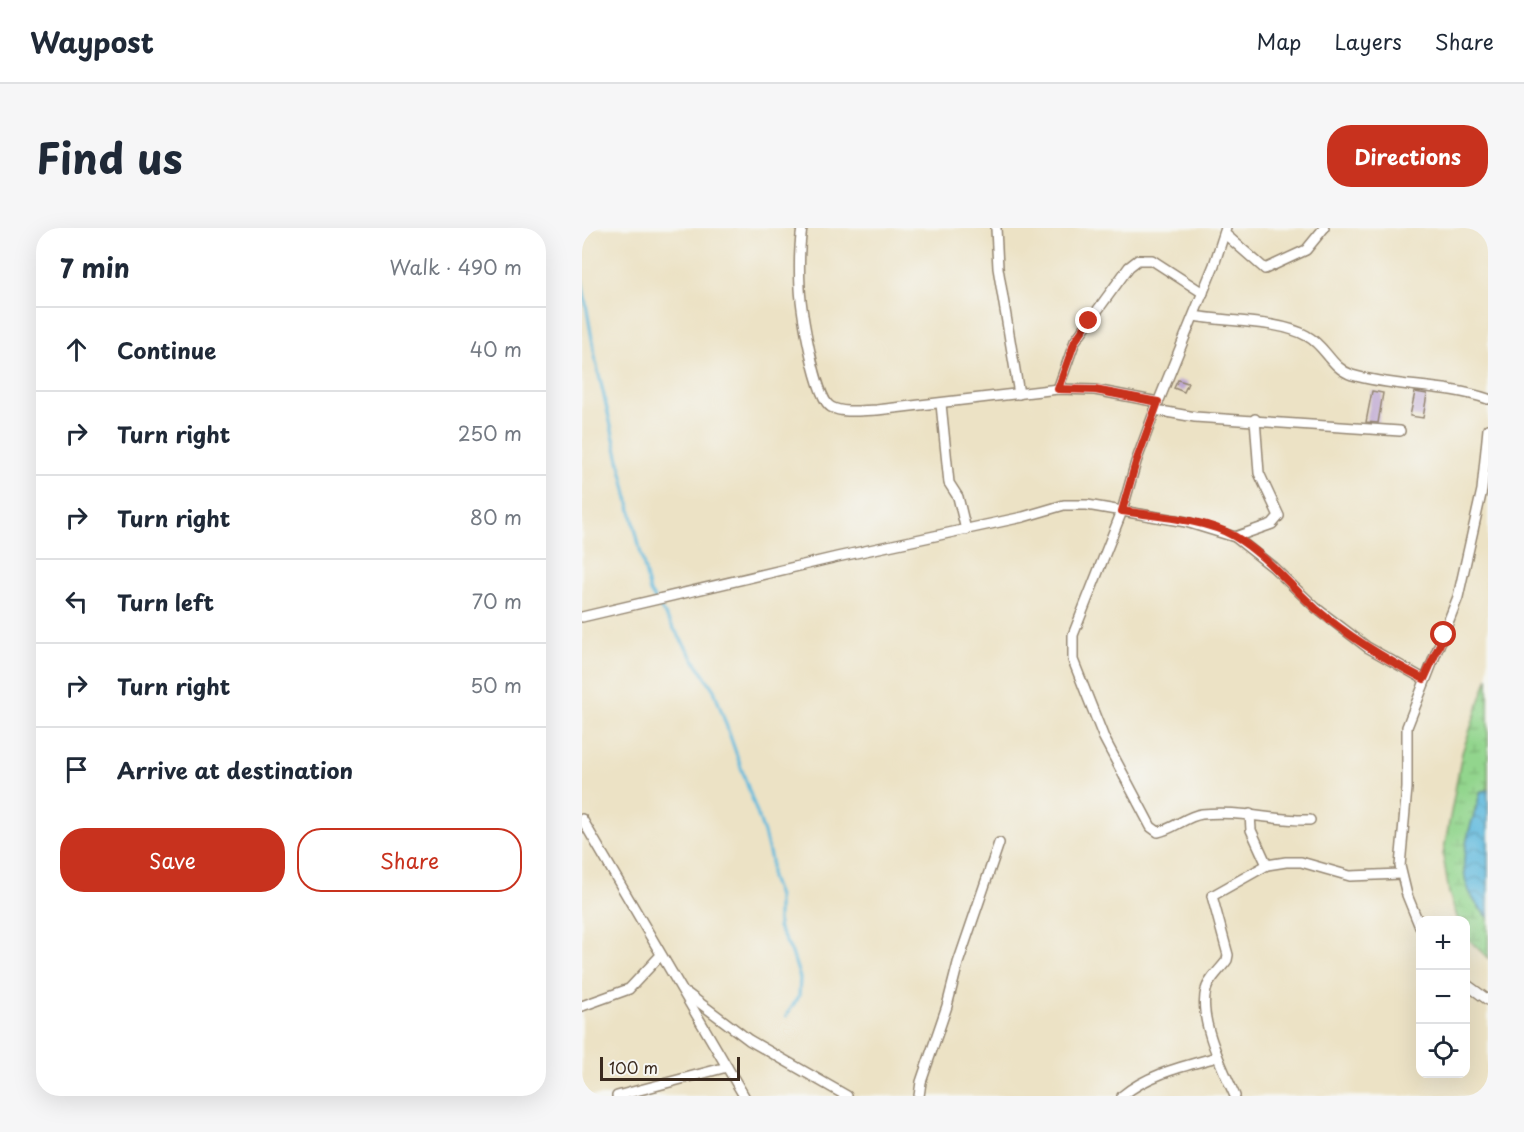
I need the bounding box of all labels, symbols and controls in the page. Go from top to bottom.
text: Waypost [30,20,154,63]
text: Map [1257,25,1301,57]
text: Layers [1334,25,1402,57]
text: Share [1435,25,1494,57]
text: Find us [36,125,183,188]
button: Directions [1327,125,1488,187]
text: 7 min [60,248,130,287]
text: Walk · 490 m [389,252,522,282]
route end [1075,307,1101,333]
icon: ahead [60,333,93,366]
text: Continue [117,333,216,366]
text: 40 m [470,334,522,364]
icon: right [60,417,93,450]
text: Turn right [117,417,230,450]
text: 250 m [458,418,522,448]
icon: right [60,501,93,534]
text: Turn right [117,501,230,534]
text: 80 m [470,502,522,532]
icon: left [60,585,93,618]
text: Turn left [117,585,214,618]
text: 70 m [472,586,522,616]
route start [1430,621,1456,647]
icon: right [60,669,93,702]
text: Turn right [117,669,230,702]
text: 50 m [470,670,522,700]
icon: arrive [60,753,93,786]
text: Arrive at destination [117,753,353,786]
button: Save [60,828,285,892]
button: Share [297,828,522,892]
map controls [1416,916,1470,1078]
button: + [1416,916,1470,970]
button: − [1416,970,1470,1024]
button: locate [1416,1024,1470,1078]
scale bar [600,1054,740,1082]
text: 100 m [609,1055,658,1079]

